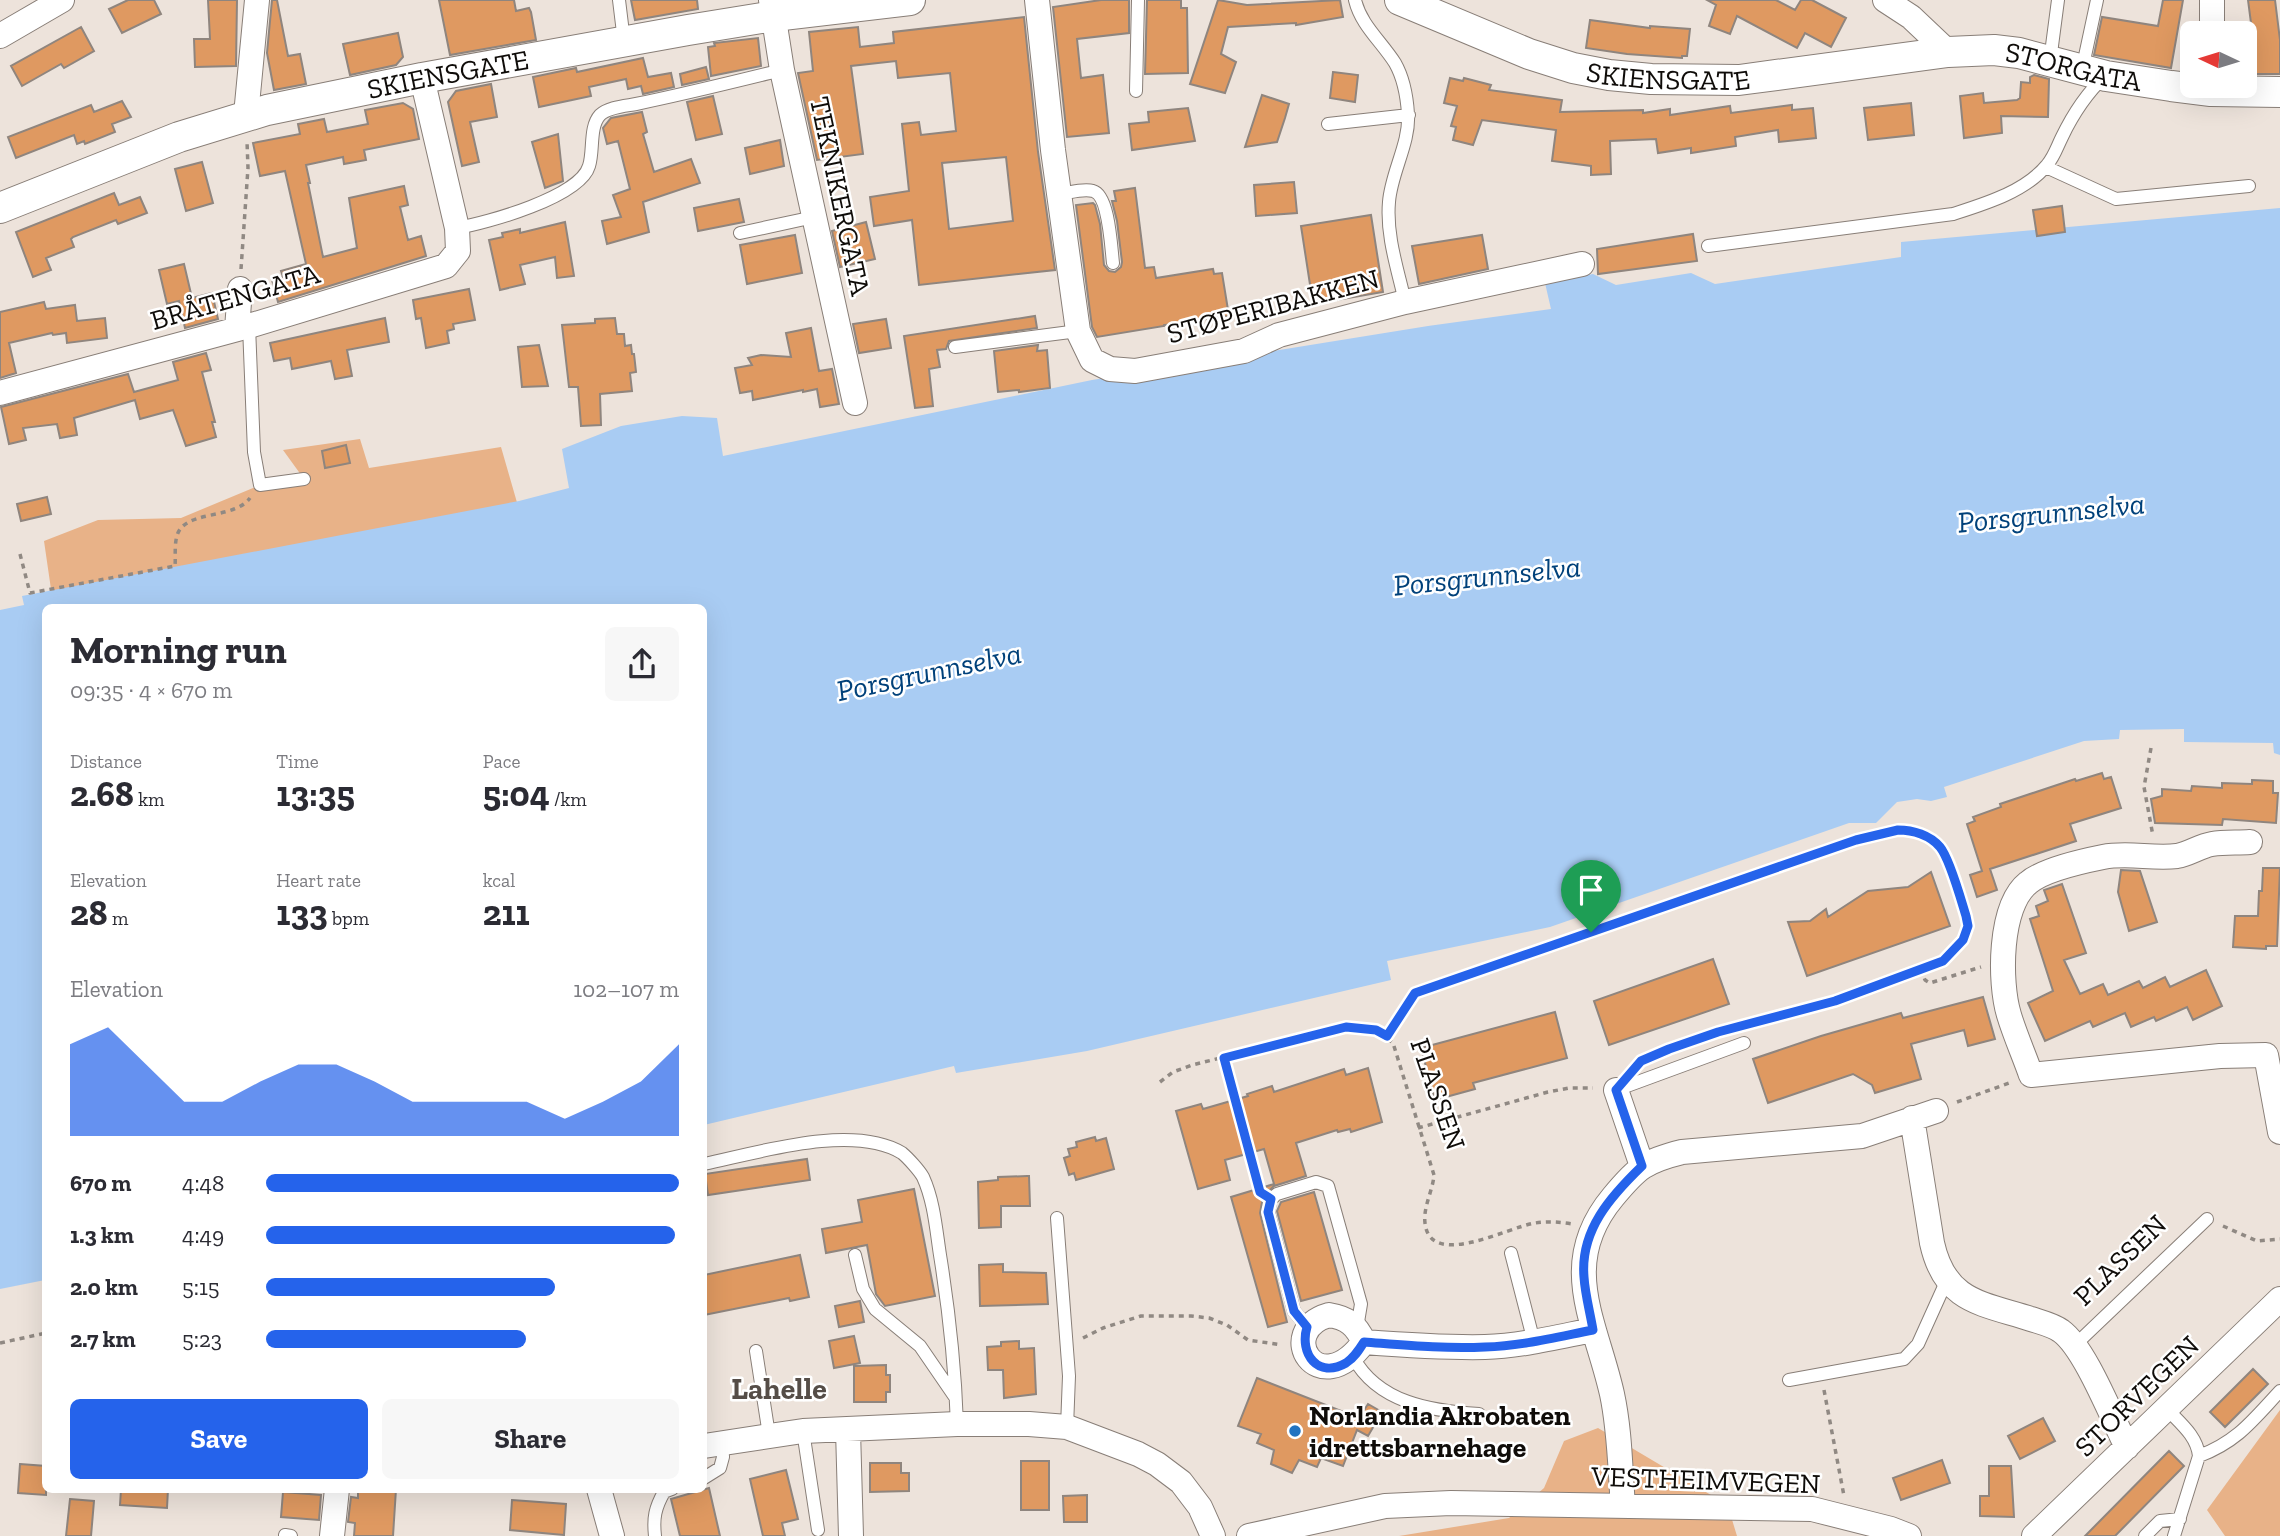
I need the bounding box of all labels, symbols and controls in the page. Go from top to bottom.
north arrow [2180,21,2258,98]
map controls [2180,21,2257,98]
street label: STORGATA [2004,35,2144,98]
street label: SKIENSGATE [364,43,531,105]
street label: SKIENSGATE [1584,55,1752,97]
street label: TEKNIKERGATA [803,93,877,299]
street label: BRÅTENGATA [147,257,324,337]
street label: STØPERIBAKKEN [1163,262,1383,350]
water label: Porsgrunnselva [1956,485,2146,541]
water label: Porsgrunnselva [1392,548,1582,604]
text: Morning run [70,627,287,673]
button: share [605,627,679,701]
water label: Porsgrunnselva [833,635,1025,709]
text: 09:35 · 4 × 670 m [70,676,232,704]
text: Distance [70,750,142,773]
text: Time [276,750,319,773]
text: Pace [483,750,520,773]
text: 2.68 [70,773,134,815]
text: 13:35 [276,773,355,815]
text: 5:04 [483,773,550,815]
text: km [134,788,165,811]
text: /km [550,788,587,811]
pin [1561,860,1621,932]
text: Elevation [70,869,147,892]
text: Heart rate [276,869,361,892]
text: kcal [483,869,515,892]
icon: arrive [1572,871,1610,909]
text: 28 [70,892,108,934]
text: 133 [276,892,328,934]
text: 211 [483,892,530,934]
text: m [108,907,128,930]
text: bpm [328,907,369,930]
text: Elevation [70,975,163,1003]
text: 102–107 m [573,975,679,1003]
street label: PLASSEN [1403,1034,1473,1154]
text: 670 m [70,1169,131,1197]
text: 4:48 [182,1169,224,1197]
street label: PLASSEN [2067,1208,2173,1312]
text: 1.3 km [70,1221,134,1249]
text: 4:49 [182,1221,224,1249]
text: 2.0 km [70,1273,138,1301]
text: 5:15 [182,1273,220,1301]
text: 2.7 km [70,1325,136,1353]
text: 5:23 [182,1325,222,1353]
street label: STORVEGEN [2068,1329,2206,1463]
district label: Lahelle [731,1371,827,1407]
button: Save [70,1399,368,1479]
button: Share [382,1399,679,1479]
place label: Norlandia Akrobaten idrettsbarnehage [1309,1399,1571,1464]
marker: Norlandia Akrobaten idrettsbarnehage [1287,1423,1303,1439]
street label: VESTHEIMVEGEN [1590,1459,1821,1500]

